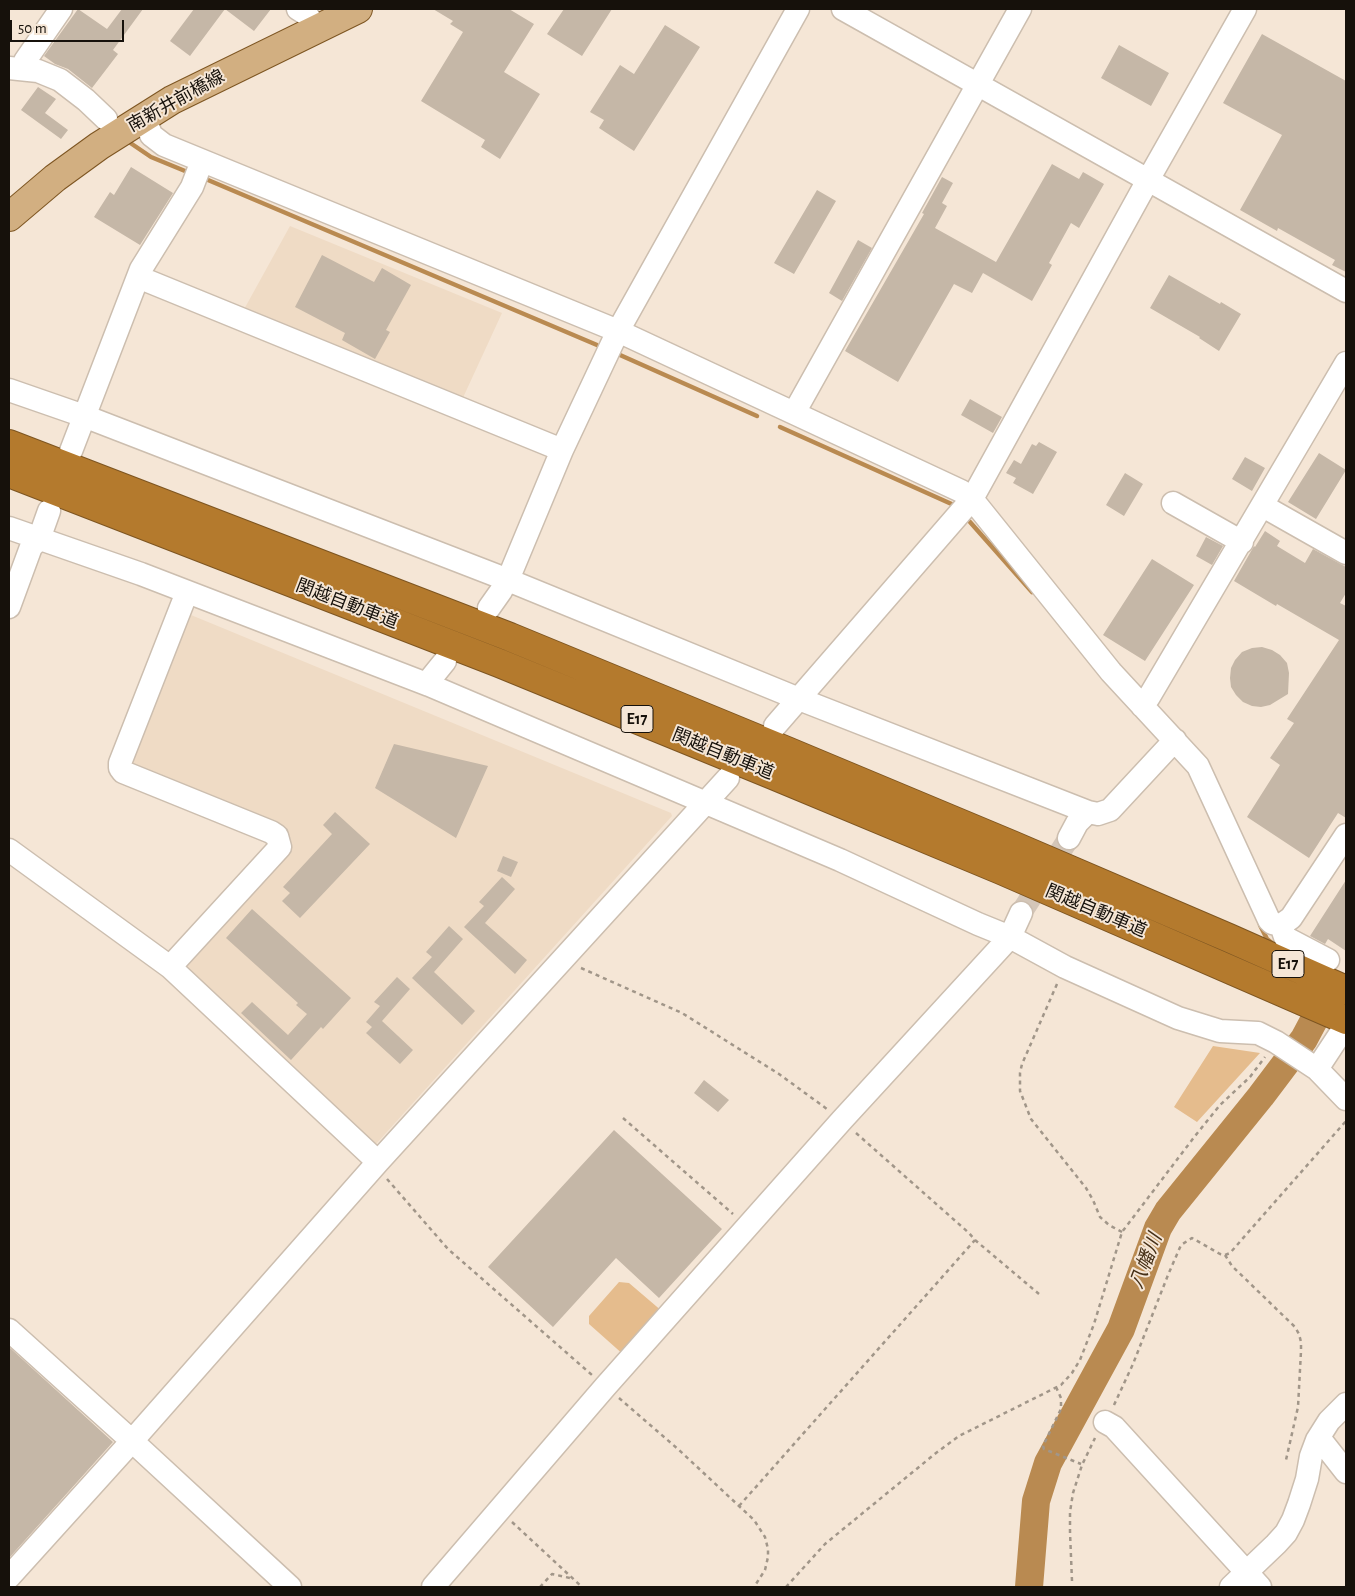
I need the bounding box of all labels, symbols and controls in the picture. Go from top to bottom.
scale bar [12,10,126,42]
text: 50 m [18,21,47,36]
street label: 南新井前橋線 [124,65,228,137]
street label: 関越自動車道 [293,575,401,633]
road number: E17 [621,706,653,732]
street label: 関越自動車道 [669,724,777,784]
street label: 関越自動車道 [1042,880,1150,942]
road number: E17 [1272,951,1304,978]
water label: 八幡川 [1125,1230,1167,1292]

